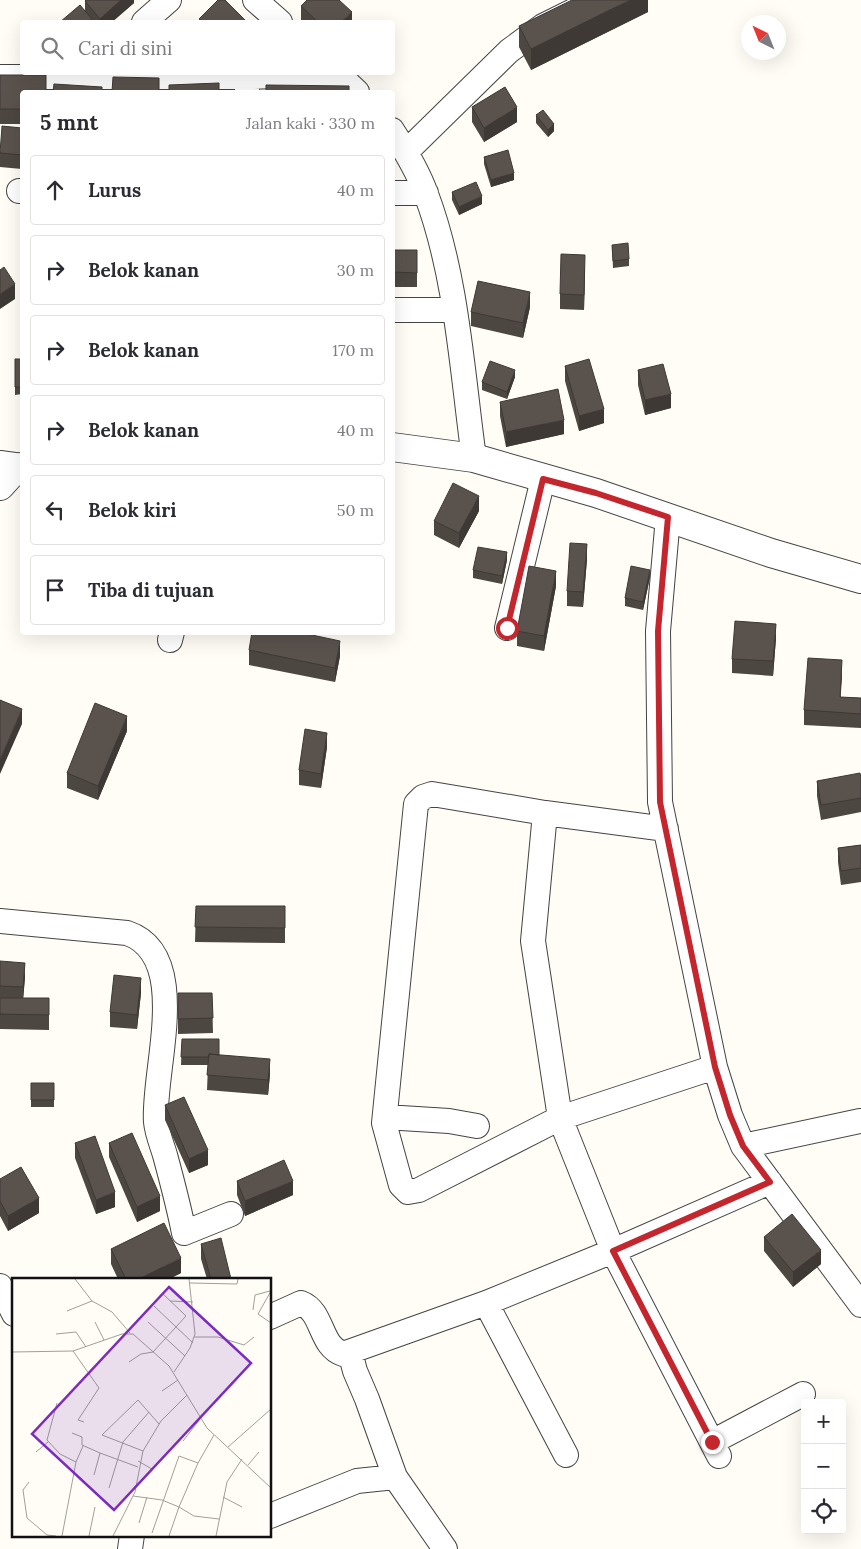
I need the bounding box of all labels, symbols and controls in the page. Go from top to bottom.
north arrow [741,15,786,60]
search box [20,20,395,75]
icon: search [38,34,66,62]
text: Cari di sini [78,36,172,60]
text: 5 mnt [40,109,98,136]
text: Jalan kaki · 330 m [246,113,375,133]
icon: ahead [41,176,69,204]
text: Lurus [88,178,141,202]
text: 40 m [337,180,374,200]
icon: right [41,256,69,284]
text: Belok kanan [88,258,199,282]
text: 30 m [337,260,374,280]
icon: right [41,336,69,364]
text: Belok kanan [88,338,199,362]
text: 170 m [332,340,374,360]
icon: right [41,416,69,444]
text: Belok kanan [88,418,199,442]
text: 40 m [337,420,374,440]
icon: left [41,496,69,524]
text: Belok kiri [88,498,177,522]
text: 50 m [337,500,374,520]
icon: arrive [41,576,69,604]
text: Tiba di tujuan [88,578,214,602]
route start [496,617,519,640]
inset map [12,1278,271,1536]
map controls [801,1399,846,1534]
button: + [801,1399,846,1444]
route end [701,1431,724,1454]
button: − [801,1444,846,1489]
button: locate [801,1489,846,1534]

